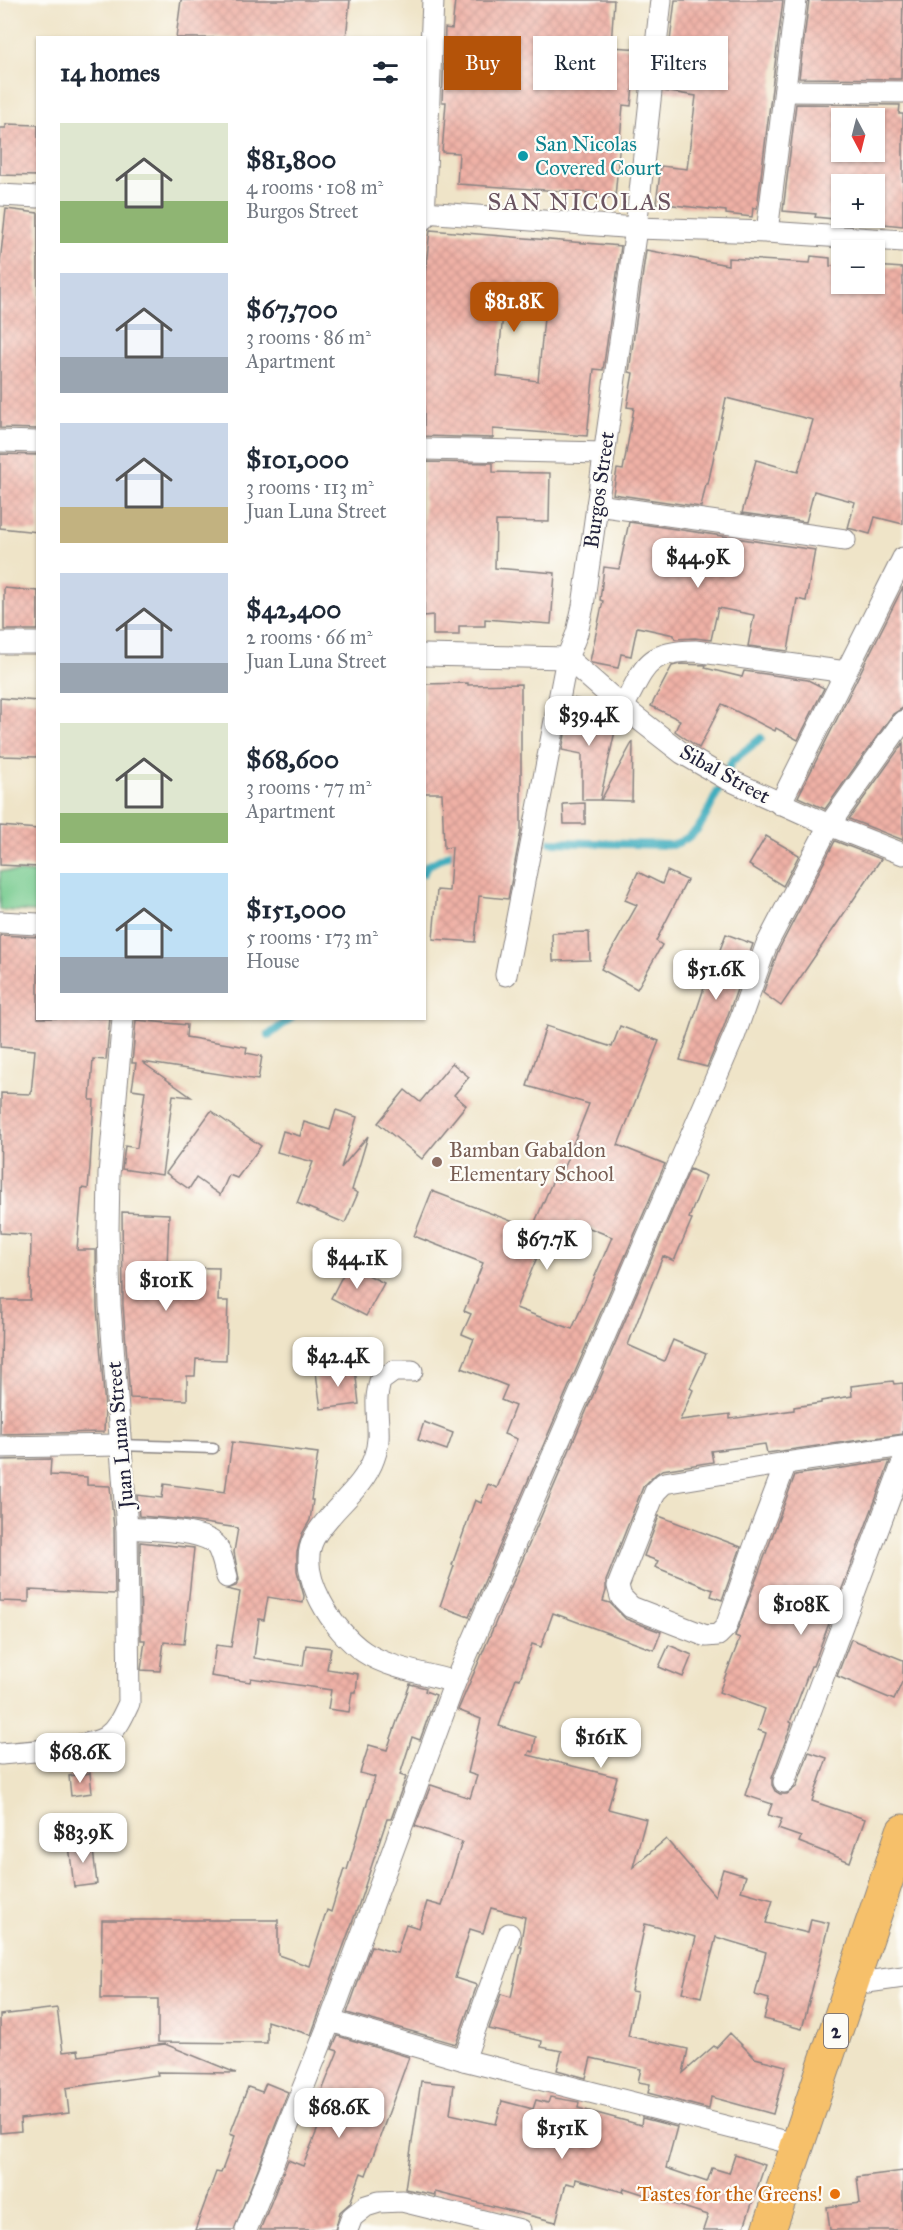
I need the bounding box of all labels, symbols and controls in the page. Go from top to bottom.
chip: Buy [444,36,521,90]
chip: Rent [533,36,617,90]
chip: Filters [629,36,728,90]
text: 14 homes [60,56,160,88]
icon: filters [369,56,402,89]
north arrow [831,108,885,162]
map controls [831,108,885,294]
place label: San Nicolas Covered Court [535,131,662,181]
text: $81,800 [246,143,337,175]
icon: home [108,147,180,219]
marker: San Nicolas Covered Court [516,149,530,163]
button: + [831,174,885,228]
text: 4 rooms · 108 m² [246,175,383,199]
district label: SAN NICOLAS [487,187,673,217]
text: Burgos Street [246,199,358,223]
button: − [831,240,885,294]
pin: $81.8K [465,282,563,333]
text: $81.8K [484,289,544,313]
text: $67,700 [246,293,338,325]
icon: home [108,297,180,369]
text: 3 rooms · 86 m² [246,325,371,349]
text: Apartment [246,349,335,373]
street label: Burgos Street [578,429,620,550]
text: $101,000 [246,443,349,475]
icon: home [108,447,180,519]
text: 3 rooms · 113 m² [246,475,374,499]
text: Juan Luna Street [246,499,387,523]
pin: $44.9K [649,538,747,589]
text: $44.9K [666,545,730,569]
text: $42,400 [246,593,341,625]
icon: home [108,597,180,669]
text: 2 rooms · 66 m² [246,625,372,649]
text: Juan Luna Street [246,649,387,673]
pin: $39.4K [540,696,638,747]
text: $39.4K [559,703,619,727]
street label: Sibal Street [675,739,775,810]
text: $68,600 [246,743,339,775]
icon: home [108,747,180,819]
text: 3 rooms · 77 m² [246,775,371,799]
text: Apartment [246,799,335,823]
text: $151,000 [246,893,346,925]
icon: home [108,897,180,969]
text: 5 rooms · 173 m² [246,925,378,949]
text: House [246,949,300,973]
pin: $51.6K [667,950,765,1001]
text: $51.6K [687,957,745,981]
place label: Bamban Gabaldon Elementary School [449,1137,614,1187]
marker: Bamban Gabaldon Elementary School [430,1155,444,1169]
pin: $67.7K [498,1220,596,1271]
text: $67.7K [517,1227,577,1251]
pin: $44.1K [308,1239,406,1290]
text: $44.1K [327,1246,388,1270]
pin: $101K [124,1261,208,1312]
text: $101K [139,1268,193,1292]
pin: $42.4K [289,1337,387,1388]
text: $42.4K [306,1344,370,1368]
street label: Juan Luna Street [101,1360,140,1512]
pin: $108K [759,1585,843,1636]
text: $108K [773,1592,829,1616]
pin: $161K [559,1718,643,1769]
text: $161K [575,1725,627,1749]
pin: $68.6K [31,1733,129,1784]
text: $68.6K [49,1740,111,1764]
pin: $83.9K [34,1813,132,1864]
text: $83.9K [53,1820,113,1844]
road number: 2 [824,2014,848,2048]
pin: $68.6K [290,2088,388,2139]
text: $68.6K [308,2095,370,2119]
pin: $151K [520,2109,604,2160]
text: $151K [536,2116,588,2140]
place label: Tastes for the Greens! [637,2181,823,2207]
marker: Tastes for the Greens! [828,2187,842,2201]

